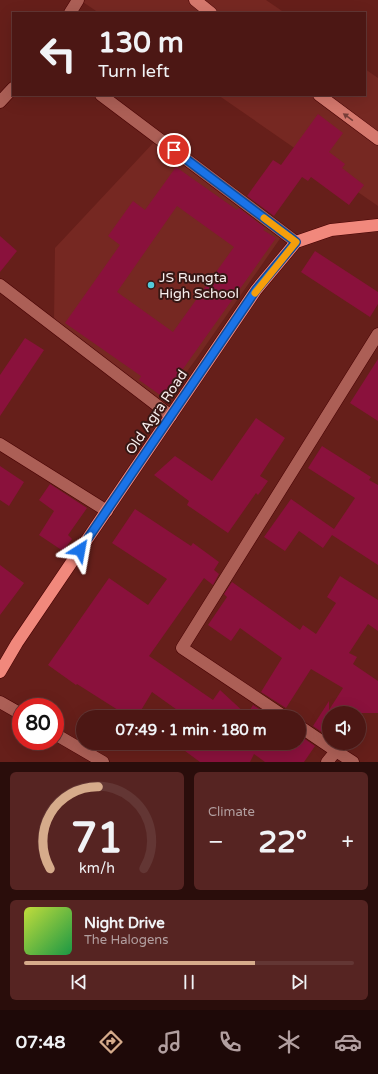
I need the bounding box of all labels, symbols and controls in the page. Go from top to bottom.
text: 130 m [98,26,184,60]
icon: left [32,28,84,80]
text: Turn left [98,60,170,82]
one-way arrow [343,113,354,121]
pin [157,133,191,167]
icon: arrive [163,139,185,161]
place label: JS Rungta High School [159,269,239,302]
marker: JS Rungta High School [146,280,156,290]
street label: Old Agra Road [122,367,191,458]
position arrow [59,529,101,571]
speed limit sign: 80 [12,698,64,750]
map controls [322,706,366,750]
button: sound [322,706,366,750]
text: 07:49 · 1 min · 180 m [116,721,266,739]
text: Climate [208,804,255,820]
text: 71 [71,814,123,864]
text: 22° [258,824,307,861]
text: − [208,829,224,855]
text: + [342,829,354,855]
text: km/h [79,860,115,877]
text: Night Drive [84,914,165,932]
text: The Halogens [84,932,168,948]
icon: previous [68,971,90,993]
icon: pause [178,971,200,993]
icon: next [288,971,310,993]
icon: directions [97,1028,125,1056]
icon: music [156,1028,184,1056]
icon: phone [216,1028,244,1056]
icon: climate [275,1028,303,1056]
icon: car [334,1028,362,1056]
text: 07:48 [16,1031,66,1053]

